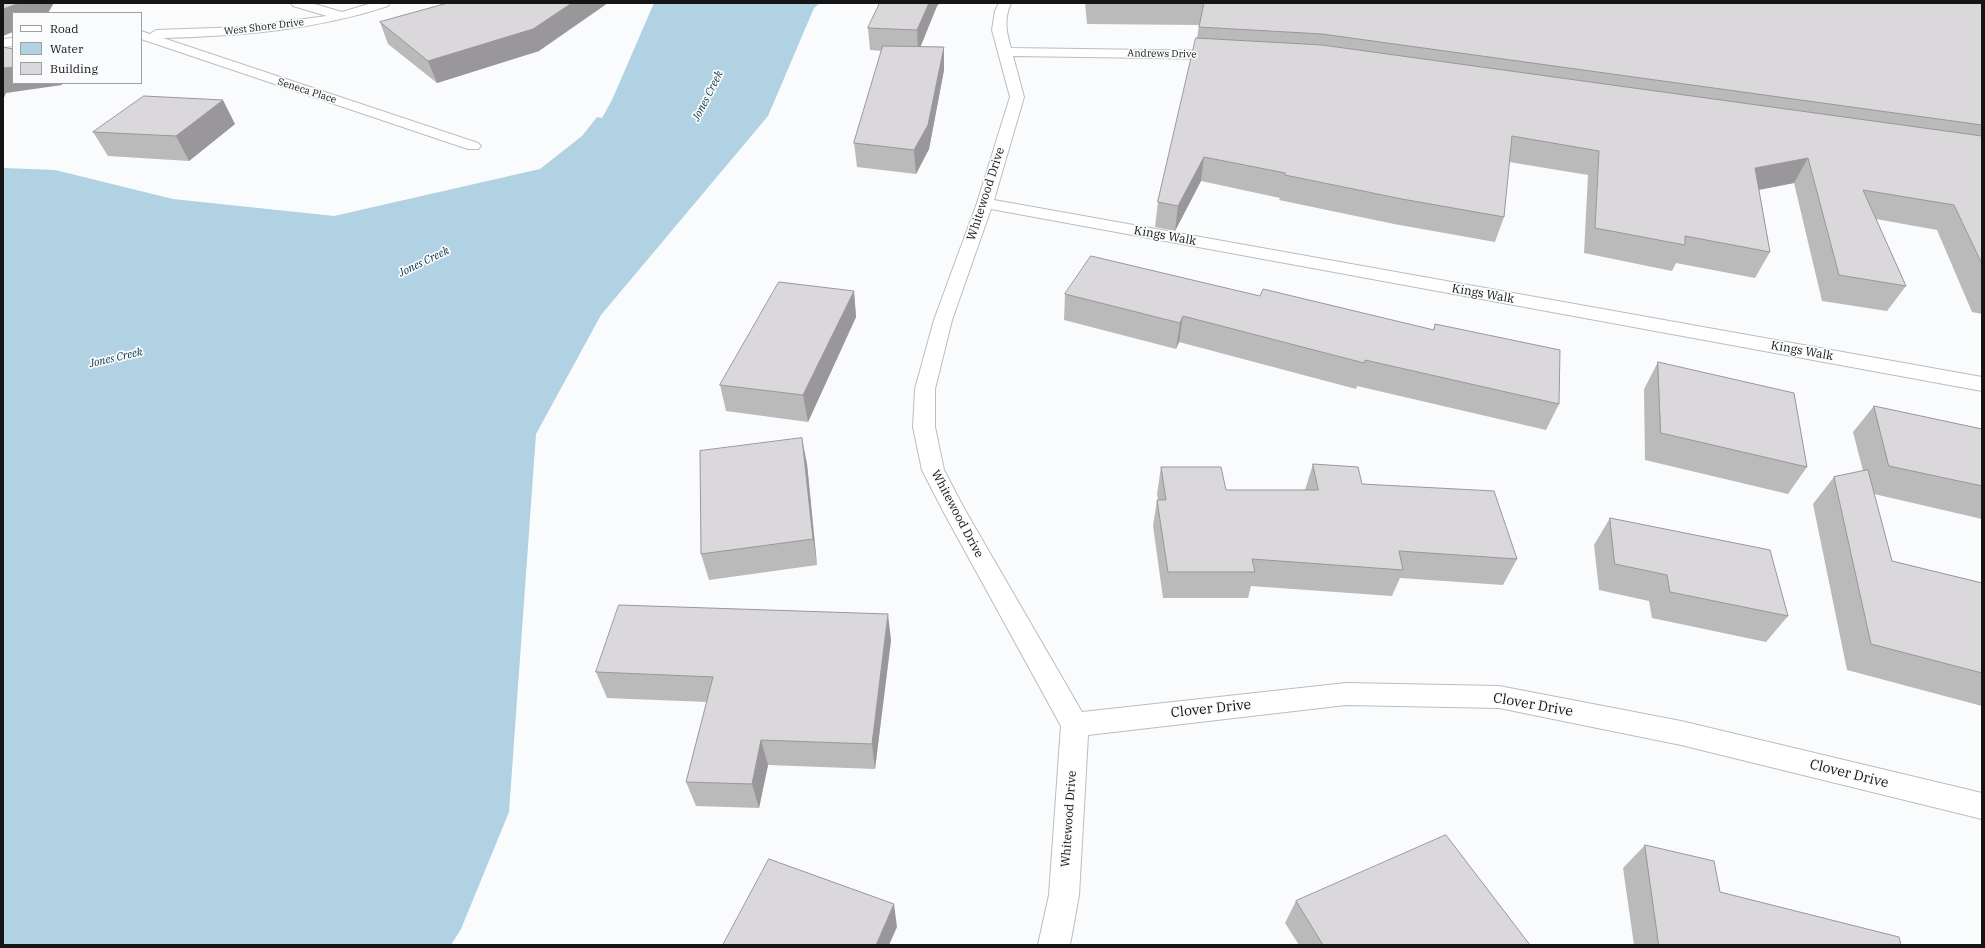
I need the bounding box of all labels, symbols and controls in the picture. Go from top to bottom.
legend [12,12,142,84]
street label: West Shore Drive [223,16,305,38]
text: Road [50,21,79,36]
text: Water [50,41,83,56]
street label: Andrews Drive [1127,47,1197,61]
text: Building [50,61,98,76]
water label: Jones Creek [690,69,726,123]
street label: Seneca Place [276,76,338,106]
street label: Whitewood Drive [964,146,1008,242]
street label: Kings Walk [1133,223,1197,249]
water label: Jones Creek [397,244,451,280]
street label: Kings Walk [1451,281,1515,307]
street label: Kings Walk [1770,338,1834,364]
water label: Jones Creek [88,345,144,371]
street label: Whitewood Drive [928,468,986,560]
street label: Clover Drive [1492,690,1574,720]
street label: Clover Drive [1170,696,1252,722]
street label: Clover Drive [1808,756,1890,792]
street label: Whitewood Drive [1058,770,1080,868]

